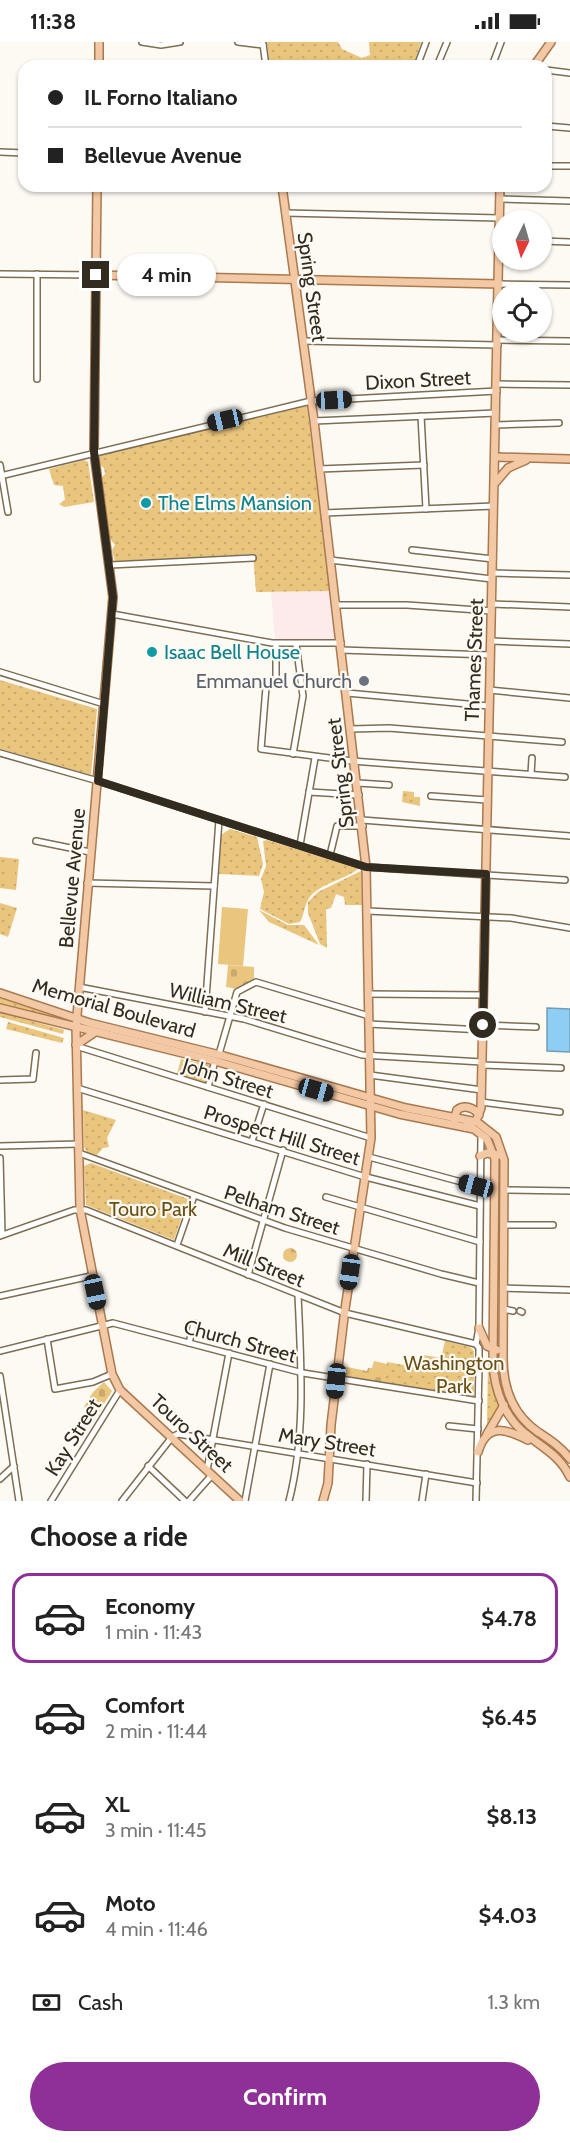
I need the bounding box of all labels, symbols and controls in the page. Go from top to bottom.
text: 11:38 [30,8,76,35]
text: IL Forno Italiano [84,84,238,111]
text: Bellevue Avenue [84,142,242,169]
north arrow [492,210,552,270]
map controls [492,210,552,342]
street label: Spring Street [292,231,332,344]
callout: 4 min [117,254,216,296]
route end [82,261,109,288]
text: 4 min [141,263,192,287]
button: locate [492,282,552,342]
street label: Dixon Street [365,365,472,395]
car [316,390,352,410]
car [205,407,245,433]
place label: The Elms Mansion [158,491,312,515]
marker: The Elms Mansion [139,496,153,510]
street label: Thames Street [460,598,488,722]
place label: Isaac Bell House [164,640,300,664]
marker: Isaac Bell House [145,645,159,659]
place label: Emmanuel Church [196,669,352,693]
marker: Emmanuel Church [357,674,371,688]
street label: Spring Street [321,717,359,829]
street label: Bellevue Avenue [54,807,90,949]
street label: Memorial Boulevard [30,973,198,1043]
street label: William Street [167,978,289,1028]
route start [469,1011,496,1038]
street label: John Street [179,1053,277,1103]
car [296,1076,336,1104]
street label: Prospect Hill Street [201,1100,363,1170]
car [456,1173,496,1199]
street label: Pelham Street [221,1180,343,1240]
park label: Touro Park [109,1197,197,1221]
street label: Mill Street [220,1238,308,1292]
car [339,1253,361,1291]
car [82,1273,108,1311]
street label: Church Street [181,1314,299,1368]
park label: Washington Park [403,1351,505,1398]
car [325,1362,347,1400]
street label: Touro Street [146,1389,238,1477]
street label: Kay Street [40,1394,106,1480]
street label: Mary Street [277,1422,378,1462]
text: Choose a ride [30,1520,188,1553]
icon: car [33,1591,87,1645]
text: Economy [105,1593,195,1620]
text: $4.78 [481,1605,537,1632]
text: 1 min · 11:43 [105,1620,202,1644]
icon: car [33,1690,87,1744]
text: Comfort [105,1692,184,1719]
text: $6.45 [482,1704,537,1731]
text: 2 min · 11:44 [105,1719,207,1743]
icon: car [33,1789,87,1843]
text: XL [105,1791,130,1818]
text: $8.13 [486,1803,537,1830]
text: 3 min · 11:45 [105,1818,207,1842]
icon: car [33,1888,87,1942]
text: Moto [105,1890,156,1917]
text: $4.03 [479,1902,537,1929]
text: 4 min · 11:46 [105,1917,208,1941]
icon: cash [30,1986,63,2019]
text: Cash [78,1989,123,2016]
text: 1.3 km [488,1990,540,2014]
button: Confirm [30,2062,540,2131]

